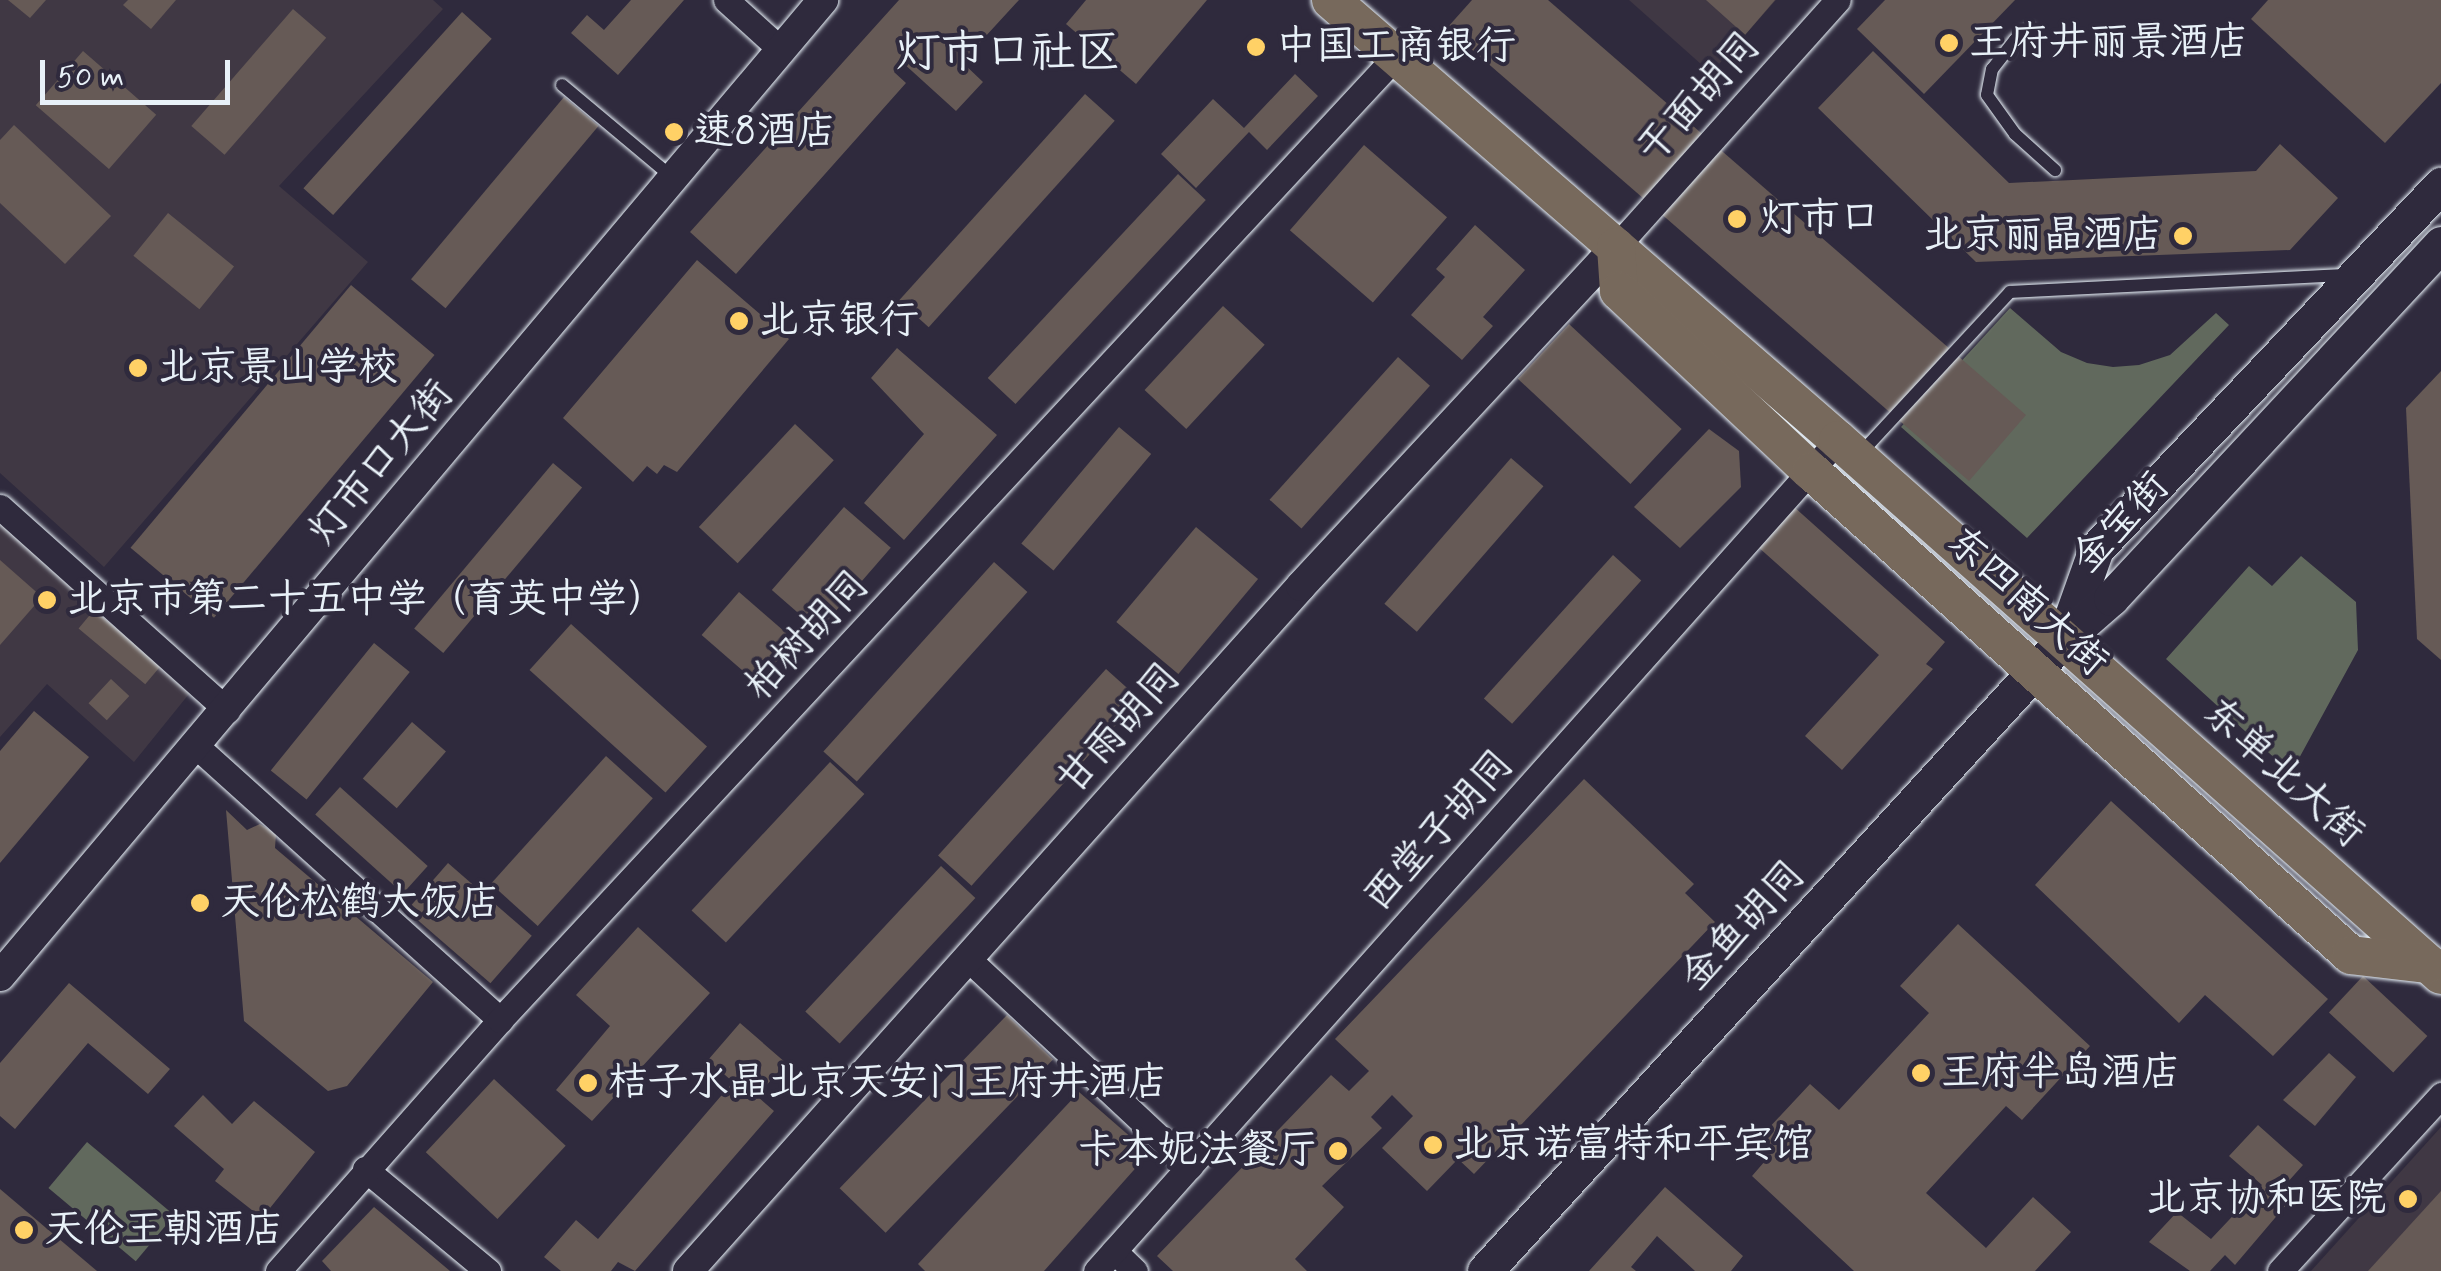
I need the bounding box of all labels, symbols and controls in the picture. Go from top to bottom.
place label: 王府井丽景酒店 [1969,19,2249,67]
street label: 干面胡同 [1628,22,1770,174]
place label: 中国工商银行 [1276,23,1516,71]
district label: 灯市口社区 [896,27,1120,81]
marker: 王府井丽景酒店 [1938,32,1960,54]
marker: 中国工商银行 [1245,36,1267,58]
scale bar [45,40,235,102]
text: 50 m [57,58,124,97]
place label: 速8酒店 [694,108,837,156]
marker: 速8酒店 [663,121,685,143]
place label: 灯市口 [1760,195,1880,243]
marker: 灯市口 [1724,206,1750,232]
place label: 北京丽晶酒店 [1923,212,2163,260]
marker: 北京丽晶酒店 [2172,225,2194,247]
place label: 北京银行 [759,297,919,345]
marker: 北京银行 [728,310,750,332]
place label: 北京景山学校 [158,344,398,392]
marker: 北京景山学校 [127,357,149,379]
street label: 灯市口大街 [298,371,464,555]
street label: 金宝街 [2063,463,2179,583]
street label: 东四南大街 [1937,517,2117,687]
street label: 柏树胡同 [735,561,879,711]
place label: 北京市第二十五中学（育英中学） [67,576,667,624]
marker: 北京市第二十五中学（育英中学） [36,589,58,611]
street label: 甘雨胡同 [1048,653,1190,805]
street label: 东单北大街 [2193,688,2373,858]
street label: 西堂子胡同 [1354,741,1524,921]
street label: 金鱼胡同 [1671,851,1815,1001]
place label: 天伦松鹤大饭店 [220,879,500,927]
marker: 天伦松鹤大饭店 [189,892,211,914]
place label: 王府半岛酒店 [1941,1049,2181,1097]
place label: 桔子水晶北京天安门王府井酒店 [608,1059,1168,1107]
marker: 王府半岛酒店 [1910,1062,1932,1084]
marker: 桔子水晶北京天安门王府井酒店 [577,1072,599,1094]
place label: 北京诺富特和平宾馆 [1453,1121,1813,1169]
place label: 卡本妮法餐厅 [1078,1127,1318,1175]
marker: 北京诺富特和平宾馆 [1422,1134,1444,1156]
marker: 卡本妮法餐厅 [1327,1140,1349,1162]
place label: 北京协和医院 [2146,1175,2386,1223]
marker: 北京协和医院 [2395,1186,2421,1212]
place label: 天伦王朝酒店 [44,1206,284,1254]
marker: 天伦王朝酒店 [13,1219,35,1241]

